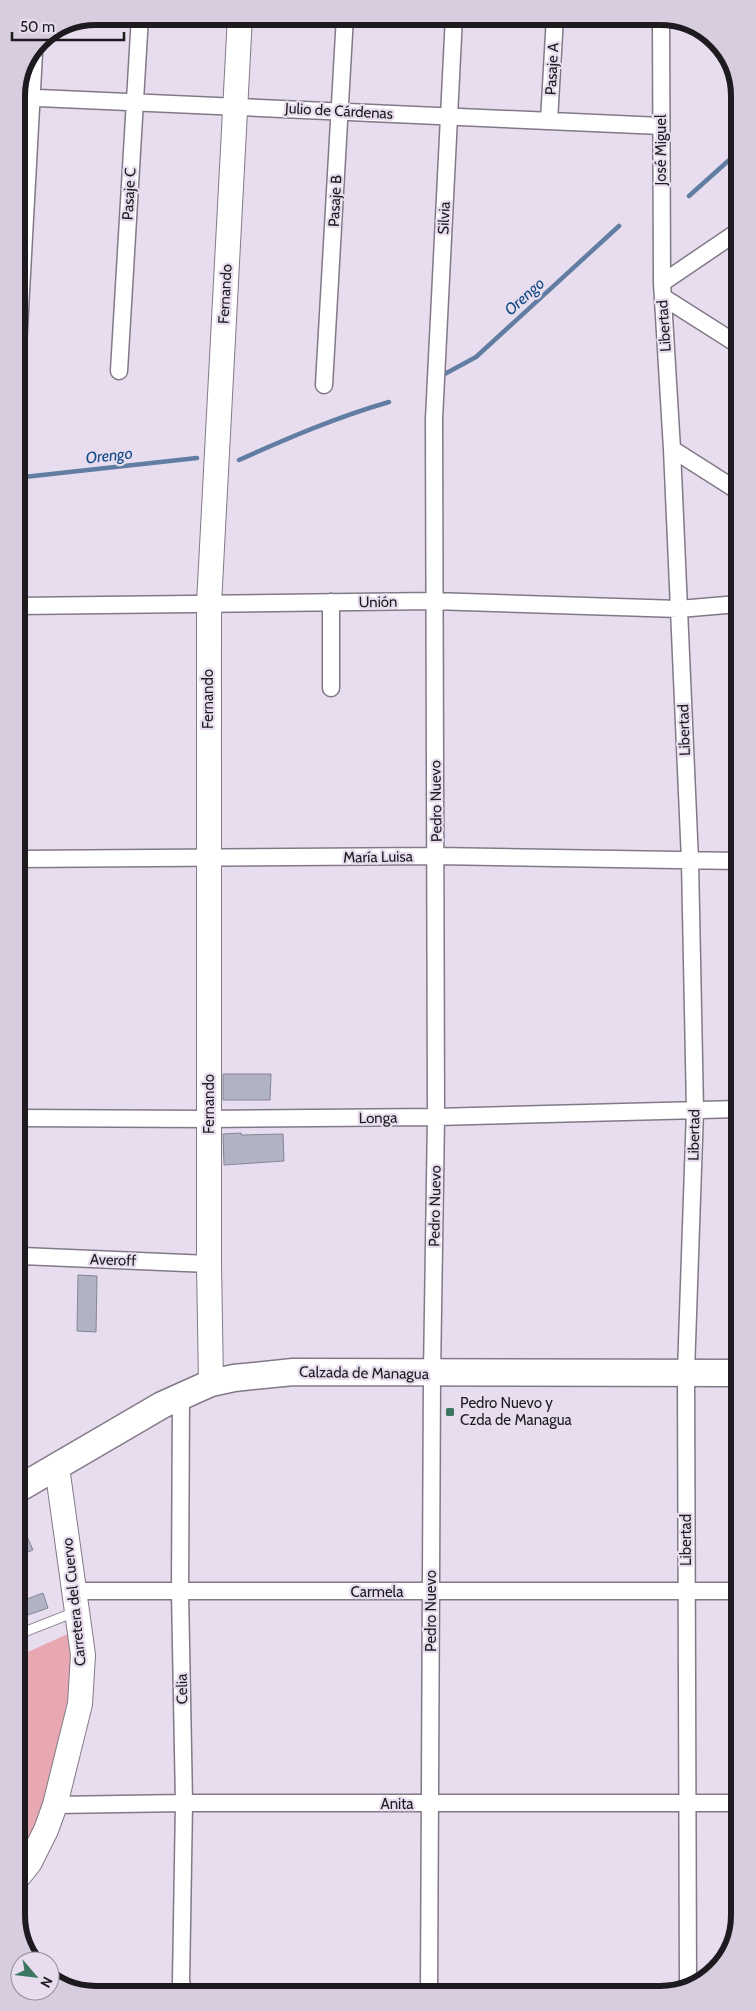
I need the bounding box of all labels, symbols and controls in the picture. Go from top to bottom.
scale bar [12,10,125,42]
text: 50 m [20,18,55,36]
street label: Pasaje A [542,42,562,96]
street label: Julio de Cárdenas [284,99,393,123]
street label: José Miguel [652,114,670,186]
street label: Pasaje C [119,167,139,221]
street label: Pasaje B [325,174,345,228]
street label: Silvia [434,200,454,235]
street label: Fernando [214,263,236,325]
water label: Orengo [500,274,548,319]
street label: Libertad [653,299,675,353]
water label: Orengo [85,444,134,467]
street label: Unión [358,593,398,611]
street label: Fernando [199,669,217,729]
street label: Libertad [674,704,694,756]
street label: Pedro Nuevo [426,760,446,842]
street label: María Luisa [343,847,414,867]
street label: Fernando [200,1074,218,1134]
street label: Longa [359,1109,398,1127]
street label: Libertad [685,1109,703,1161]
street label: Pedro Nuevo [425,1165,445,1247]
street label: Averoff [90,1250,136,1270]
street label: Calzada de Managua [299,1363,430,1383]
place label: Pedro Nuevo y Czda de Managua [460,1394,573,1429]
marker: Pedro Nuevo y Czda de Managua [444,1406,456,1418]
street label: Libertad [677,1514,695,1566]
street label: Carretera del Cuervo [58,1537,90,1667]
street label: Pedro Nuevo [422,1570,440,1652]
street label: Carmela [351,1583,404,1601]
street label: Celia [173,1673,191,1704]
street label: Anita [380,1795,414,1813]
north arrow [10,1951,60,2001]
text: N [36,1974,57,1991]

